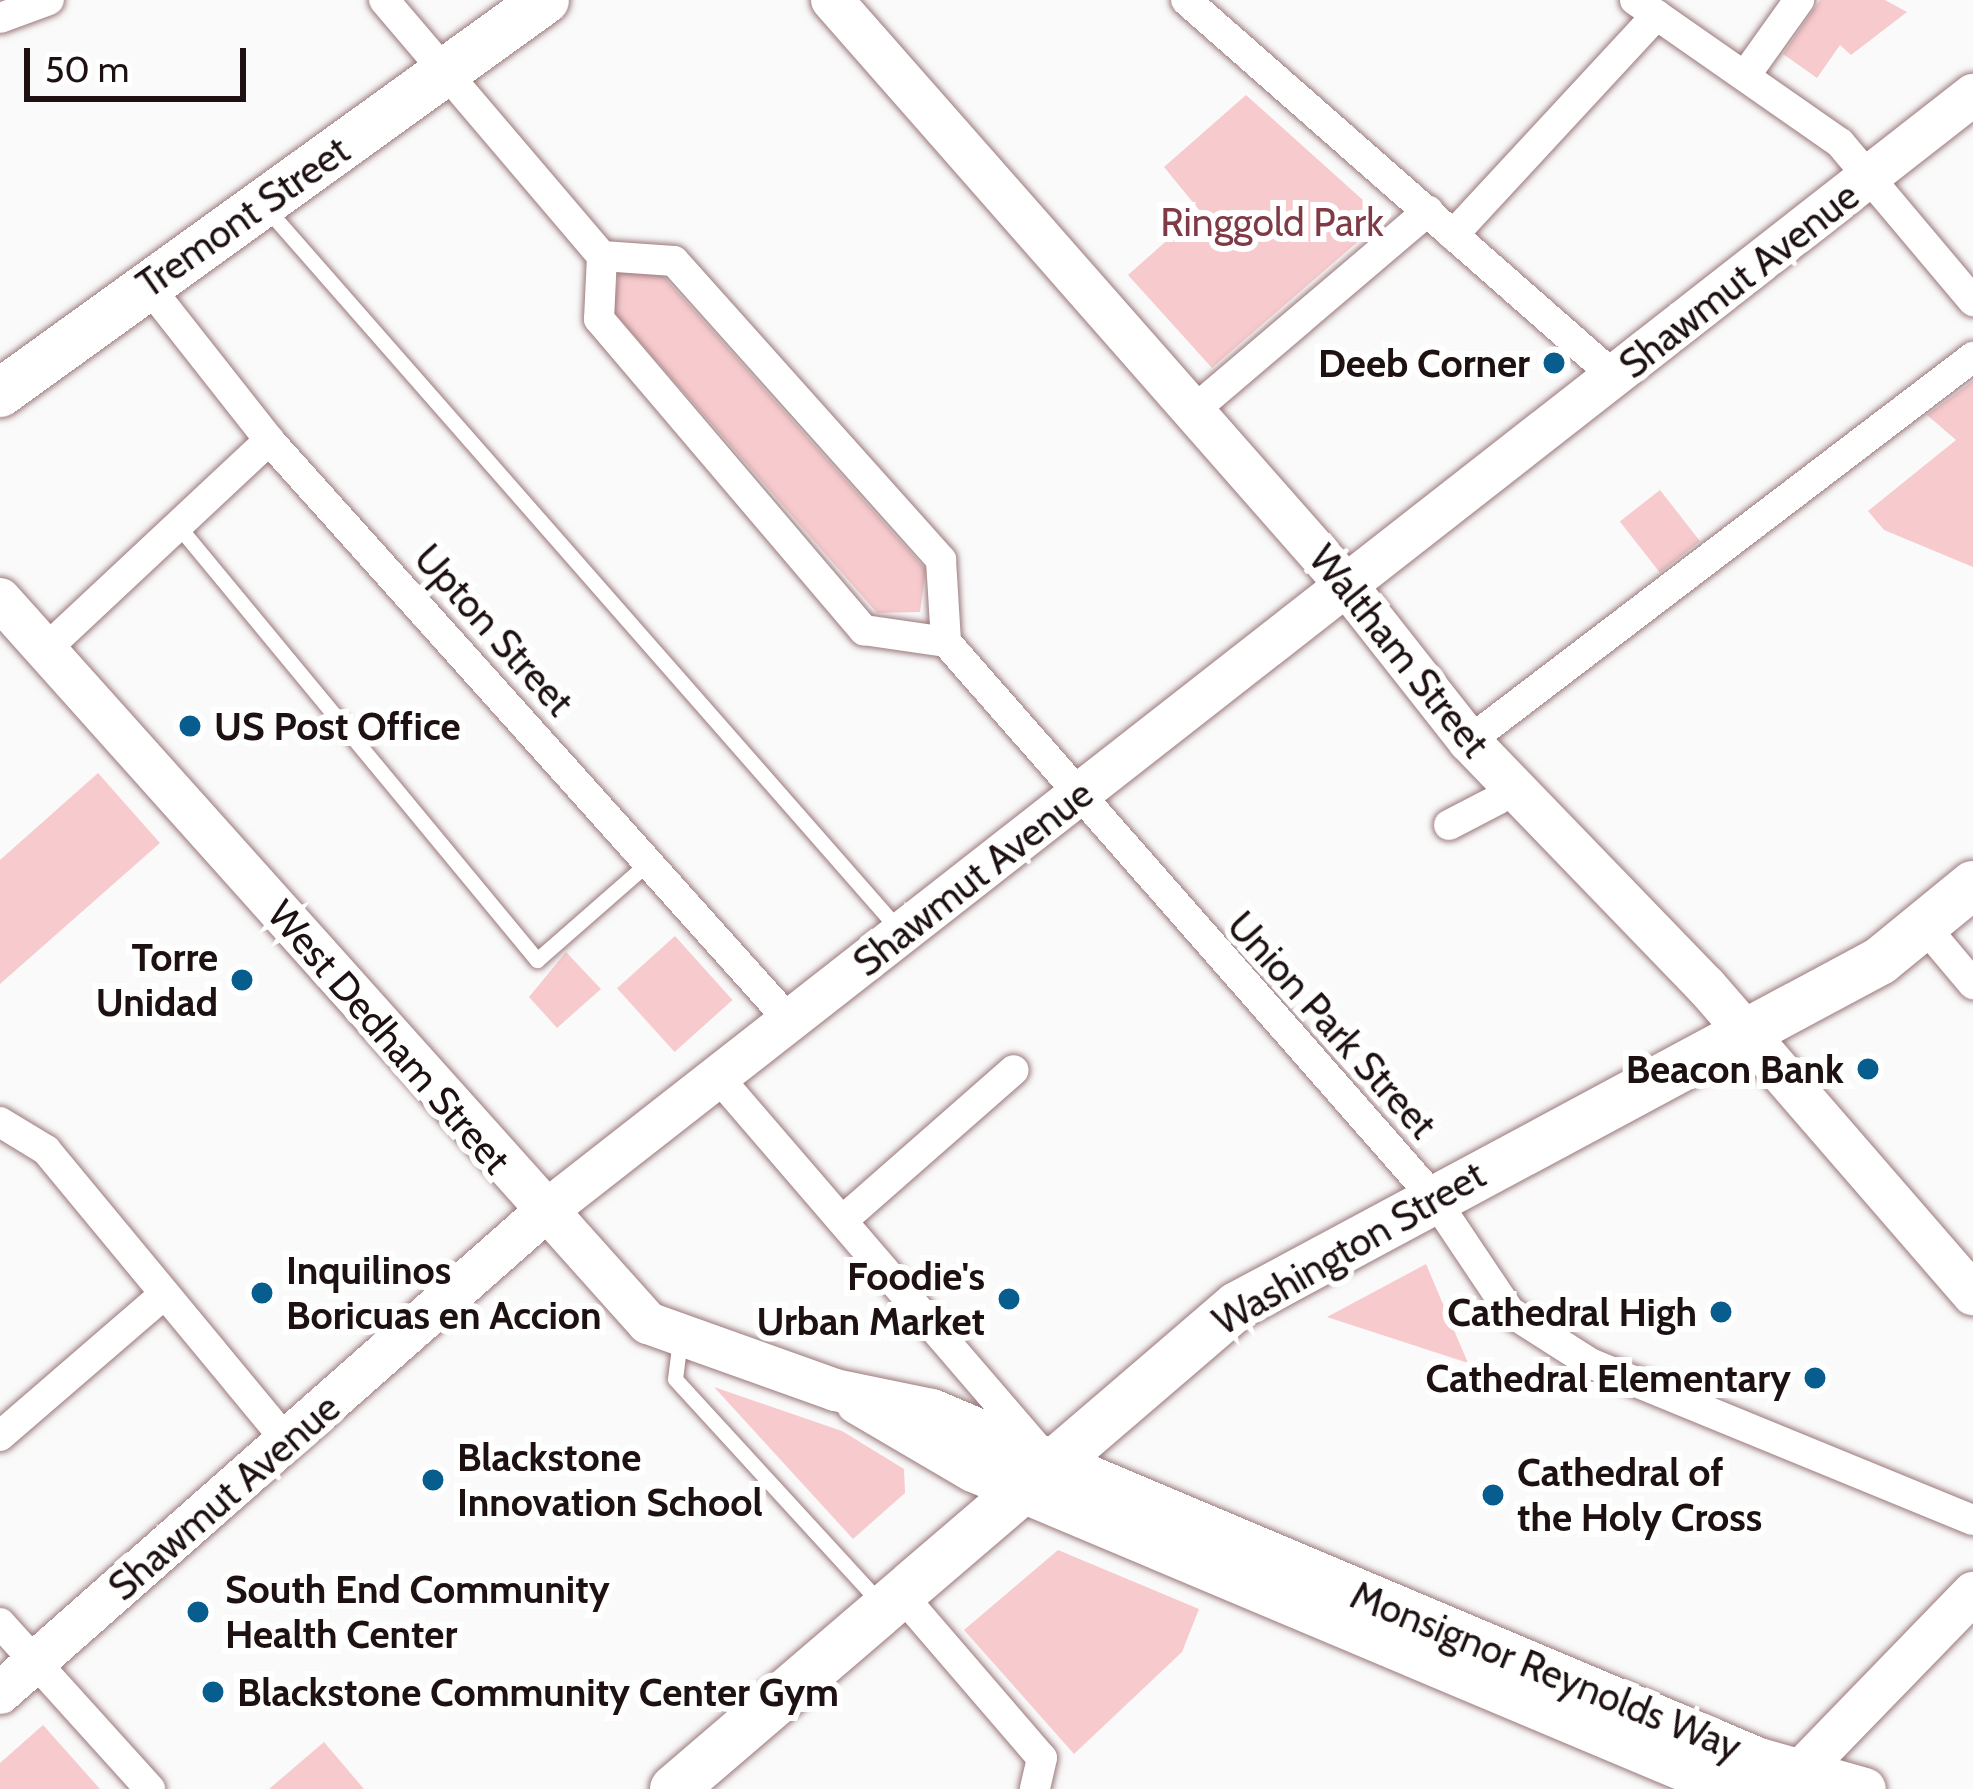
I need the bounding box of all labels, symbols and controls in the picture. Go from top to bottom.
scale bar [30,24,252,98]
text: 50 m [45,47,129,91]
street label: Tremont Street [128,127,358,307]
street label: Shawmut Avenue [1610,172,1868,388]
park label: Ringgold Park [1160,199,1384,245]
place label: Deeb Corner [1318,340,1530,386]
marker: Deeb Corner [1541,350,1567,376]
street label: Upton Street [405,535,583,725]
street label: Waltham Street [1299,536,1499,766]
place label: US Post Office [214,703,461,749]
marker: US Post Office [177,713,203,739]
street label: Shawmut Avenue [844,770,1102,986]
street label: West Dedham Street [258,891,520,1183]
street label: Union Park Street [1218,902,1446,1148]
place label: Torre Unidad [96,935,218,1026]
marker: Torre Unidad [229,967,255,993]
place label: Beacon Bank [1626,1046,1844,1092]
marker: Beacon Bank [1855,1056,1881,1082]
street label: Washington Street [1205,1151,1493,1345]
place label: Inquilinos Boricuas en Accion [286,1248,602,1339]
place label: Foodie's Urban Market [757,1254,985,1345]
marker: Inquilinos Boricuas en Accion [249,1280,275,1306]
marker: Foodie's Urban Market [996,1286,1022,1312]
place label: Cathedral High [1447,1289,1697,1335]
marker: Cathedral High [1708,1299,1734,1325]
place label: Cathedral Elementary [1426,1355,1791,1401]
marker: Cathedral Elementary [1802,1365,1828,1391]
street label: Shawmut Avenue [99,1384,349,1610]
place label: Blackstone Innovation School [457,1435,763,1526]
place label: Cathedral of the Holy Cross [1517,1450,1762,1541]
marker: Blackstone Innovation School [420,1467,446,1493]
marker: Cathedral of the Holy Cross [1480,1482,1506,1508]
place label: South End Community Health Center [225,1567,610,1658]
street label: Monsignor Reynolds Way [1344,1571,1748,1771]
marker: South End Community Health Center [182,1596,214,1628]
place label: Blackstone Community Center Gym [237,1669,839,1715]
marker: Blackstone Community Center Gym [200,1679,226,1705]

